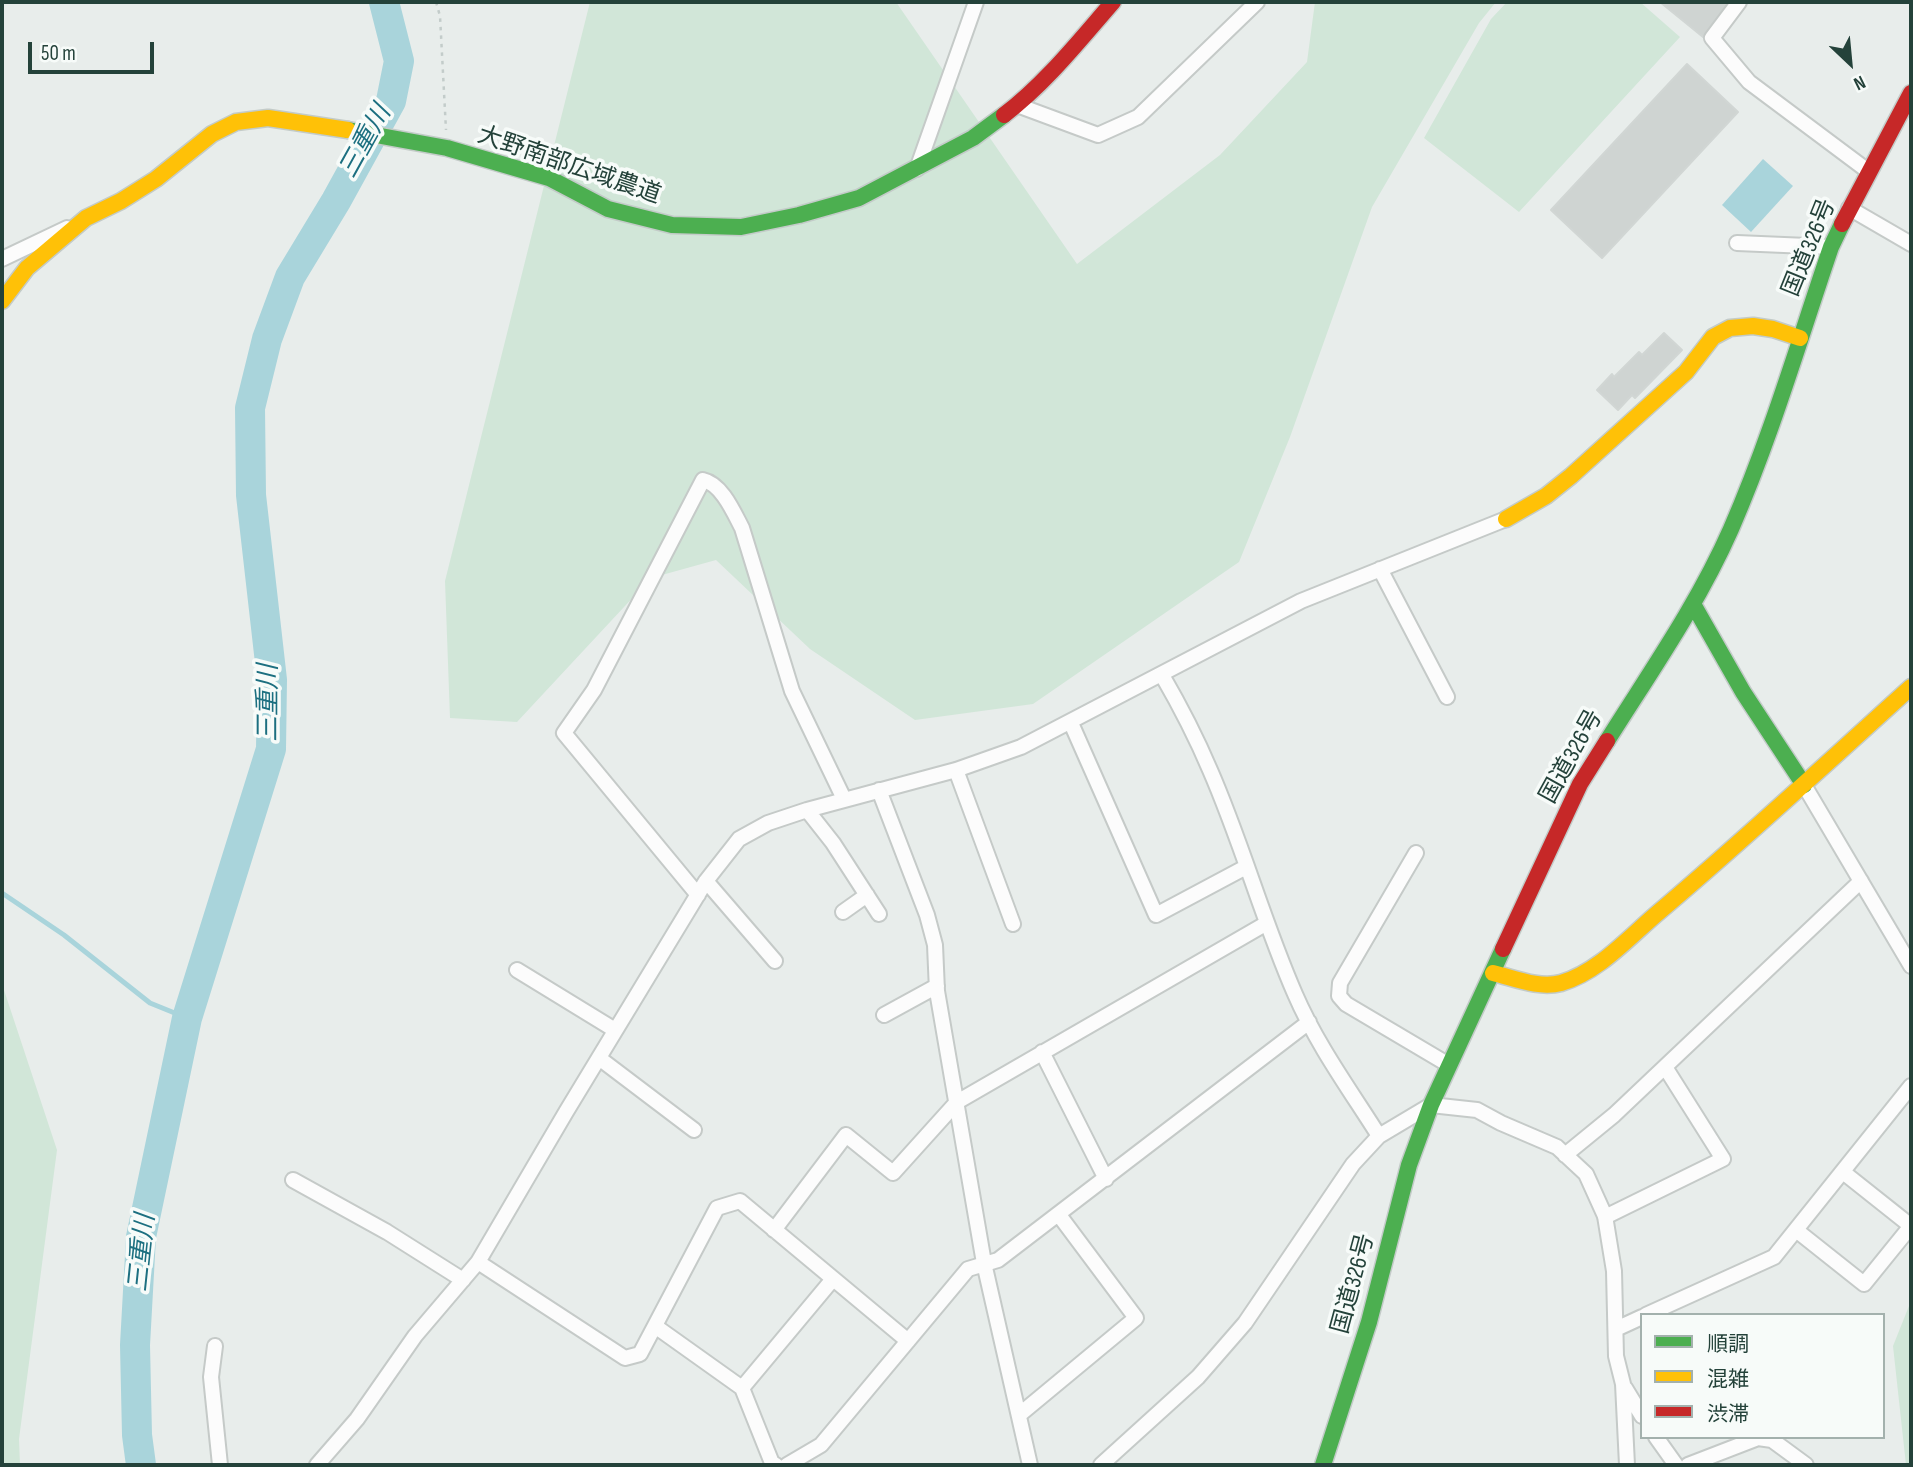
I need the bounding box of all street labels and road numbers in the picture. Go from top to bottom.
street label: 大野南部広域農道 [474,121,664,211]
street label: 国道326号 [1777,195,1843,301]
street label: 国道326号 [1535,705,1609,809]
street label: 国道326号 [1327,1231,1381,1337]

